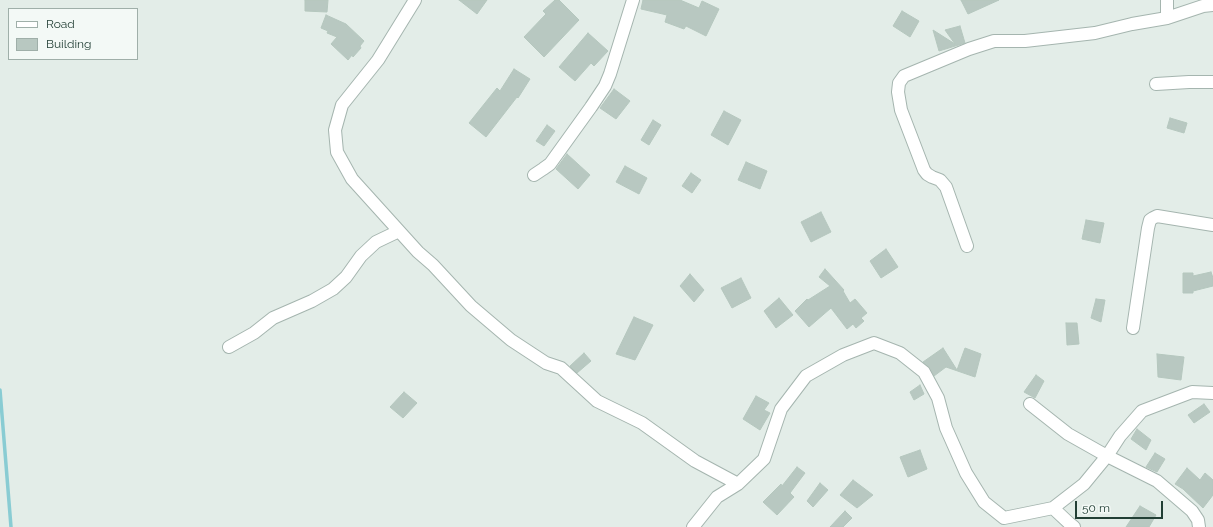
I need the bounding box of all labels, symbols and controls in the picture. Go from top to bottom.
legend [8,8,138,60]
text: Road [46,17,75,31]
text: Building [46,37,92,51]
scale bar [1077,493,1165,519]
text: 50 m [1082,501,1110,515]

